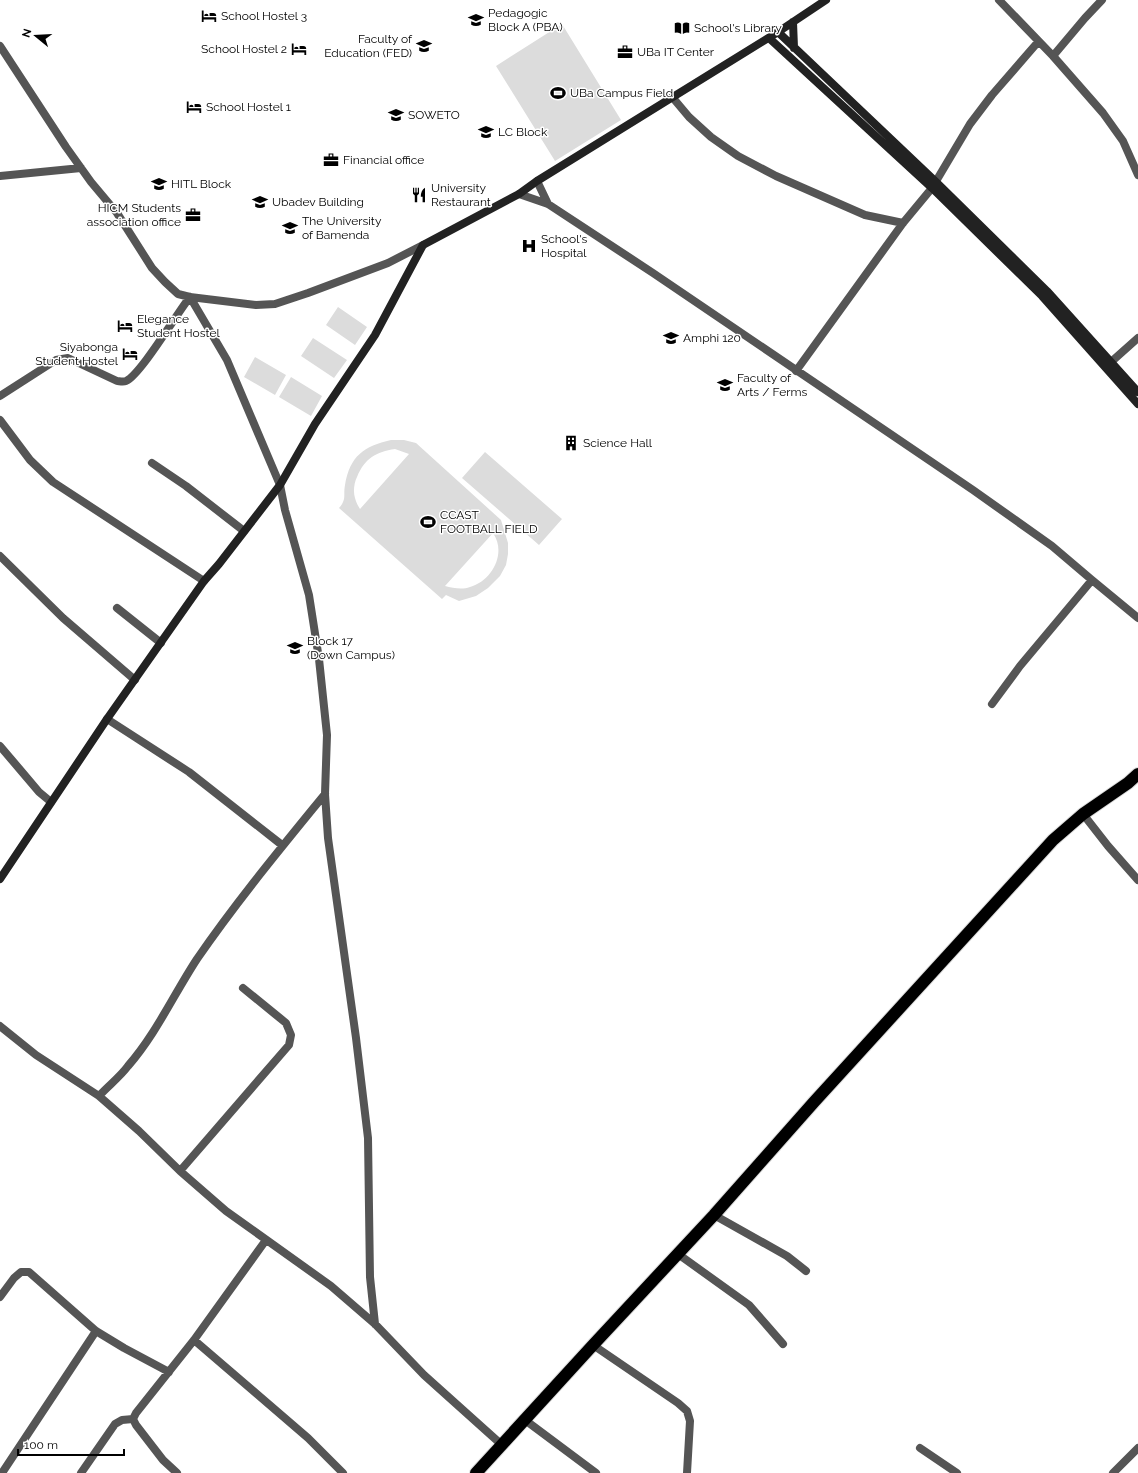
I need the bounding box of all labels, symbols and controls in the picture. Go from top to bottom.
place label: Pedagogic Block A (PBA) [488,6,563,34]
hotel icon: School Hostel 3 [200,7,218,25]
place label: School Hostel 3 [221,9,307,23]
school or university icon: Pedagogic Block A (PBA) [467,11,485,29]
north arrow [16,16,56,56]
library icon: School's Library [673,19,691,37]
place label: School's Library [694,21,782,35]
text: N [19,27,34,39]
place label: Faculty of Education (FED) [324,32,413,60]
school or university icon: Faculty of Education (FED) [415,37,433,55]
hotel icon: School Hostel 2 [290,40,308,58]
place label: School Hostel 2 [201,42,287,56]
office icon: UBa IT Center [616,43,634,61]
place label: UBa IT Center [637,45,715,59]
sports icon: UBa Campus Field [549,84,567,102]
place label: UBa Campus Field [570,86,673,100]
hotel icon: School Hostel 1 [185,98,203,116]
place label: School Hostel 1 [206,100,291,114]
school or university icon: SOWETO [387,106,405,124]
place label: SOWETO [408,108,460,122]
school or university icon: LC Block [477,123,495,141]
place label: LC Block [498,125,548,139]
office icon: Financial office [322,151,340,169]
place label: Financial office [343,153,424,167]
school or university icon: HITL Block [150,175,168,193]
place label: HITL Block [171,177,232,191]
place label: University Restaurant [431,181,491,209]
restaurant icon: University Restaurant [410,186,428,204]
school or university icon: Ubadev Building [251,193,269,211]
place label: Ubadev Building [272,195,364,209]
place label: HICM Students association office [87,201,181,229]
office icon: HICM Students association office [184,206,202,224]
place label: The University of Bamenda [302,214,382,242]
school or university icon: The University of Bamenda [281,219,299,237]
place label: School's Hospital [541,232,587,260]
hospital icon: School's Hospital [520,237,538,255]
place label: Elegance Student Hostel [137,312,221,340]
hotel icon: Elegance Student Hostel [116,317,134,335]
school or university icon: Amphi 120 [662,329,680,347]
place label: Amphi 120 [683,331,741,345]
place label: Siyabonga Student Hostel [35,340,119,368]
hotel icon: Siyabonga Student Hostel [121,345,139,363]
place label: Faculty of Arts / Ferms [737,371,807,399]
school or university icon: Faculty of Arts / Ferms [716,376,734,394]
building icon: Science Hall [562,434,580,452]
place label: Science Hall [583,436,653,450]
place label: CCAST FOOTBALL FIELD [440,508,538,536]
sports icon: CCAST FOOTBALL FIELD [419,513,437,531]
place label: Block 17 (Down Campus) [307,634,395,662]
school or university icon: Block 17 (Down Campus) [286,639,304,657]
scale bar [18,1431,124,1457]
text: 100 m [24,1438,58,1452]

